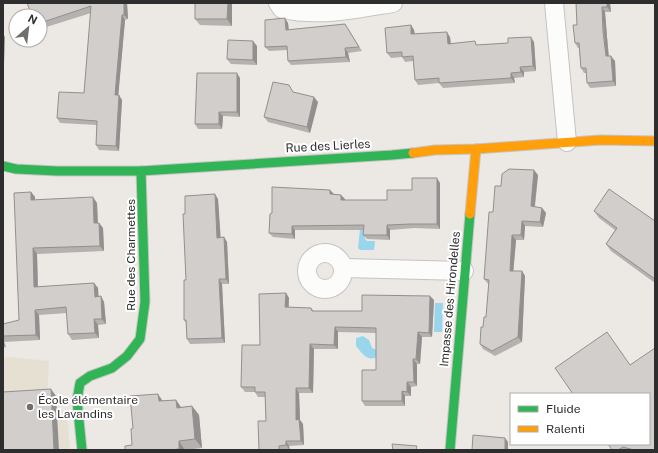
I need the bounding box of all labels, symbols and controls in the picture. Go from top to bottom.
north arrow [8,8,48,48]
text: N [26,12,39,26]
street label: Rue des Lierles [285,137,371,155]
street label: Rue des Charmettes [124,199,138,311]
street label: Impasse des Hirondelles [437,231,463,367]
place label: École élémentaire les Lavandins [38,393,138,421]
legend [510,393,650,445]
marker: École élémentaire les Lavandins [25,402,35,412]
text: Fluide [546,402,581,416]
text: Ralenti [546,422,585,436]

